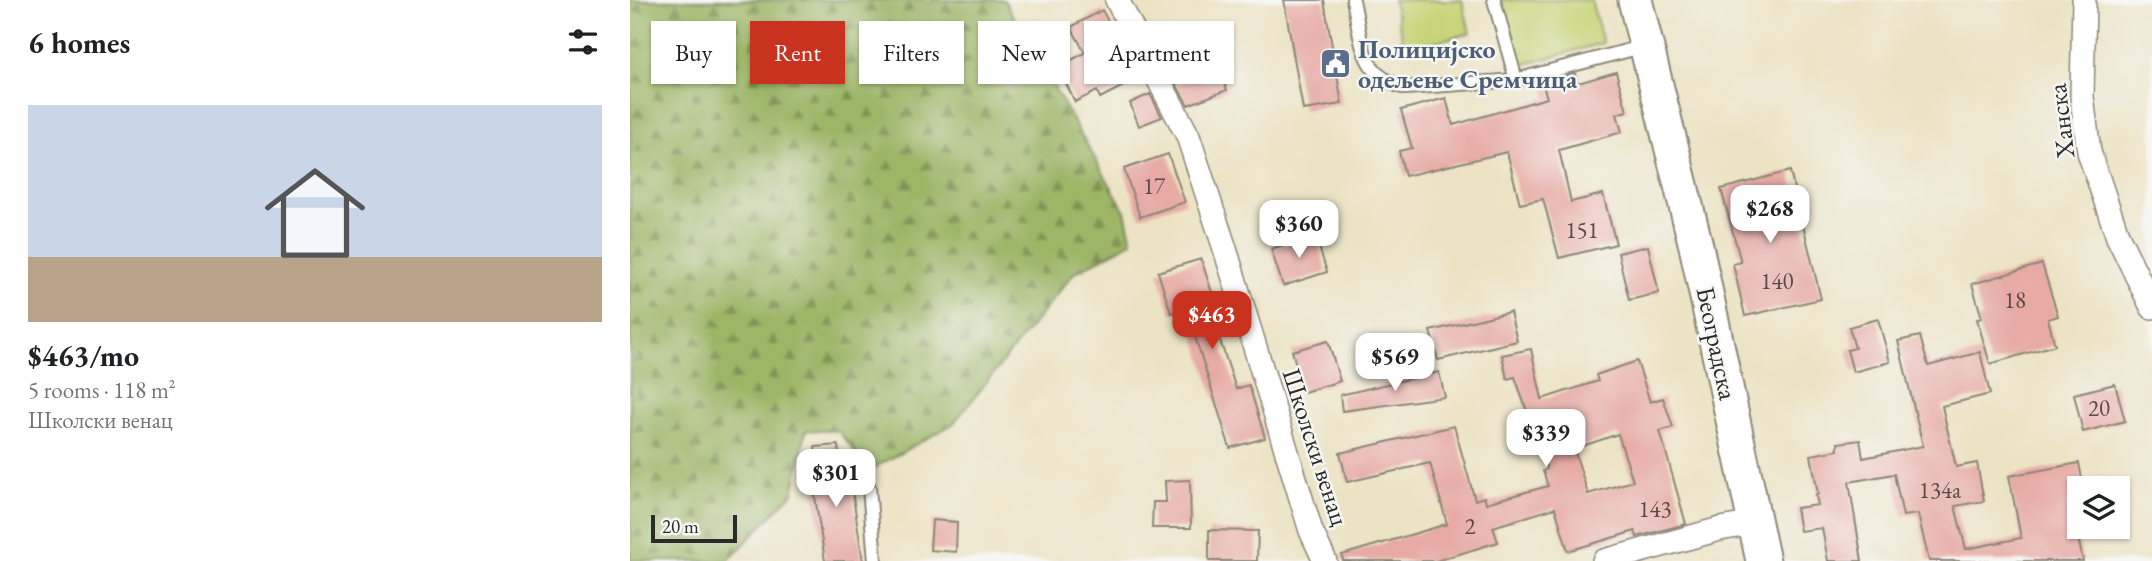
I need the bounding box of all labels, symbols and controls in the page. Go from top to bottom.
chip: Buy [651,21,736,84]
chip: Rent [750,21,845,84]
chip: Filters [859,21,964,84]
chip: New [978,21,1070,84]
chip: Apartment [1084,21,1234,84]
text: 6 homes [28,23,130,62]
icon: filters [564,23,602,61]
place label: Полицијско одељење Сремчица [1358,32,1578,96]
public building icon: Полицијско одељење Сремчица [1318,47,1352,81]
street label: Ханска [2039,81,2083,161]
icon: home [252,150,378,276]
house number: 17 [1143,171,1166,201]
pin: $268 [1729,186,1811,245]
text: $268 [1746,193,1794,223]
pin: $360 [1258,201,1340,260]
text: $360 [1275,208,1323,238]
house number: 151 [1565,215,1599,245]
house number: 140 [1760,266,1794,296]
street label: Београдска [1688,283,1746,403]
house number: 18 [2004,285,2026,315]
pin: $463 [1171,292,1253,351]
text: $463 [1188,299,1236,329]
pin: $569 [1354,334,1436,393]
text: $463/mo [28,336,139,375]
text: $569 [1371,341,1419,371]
street label: Школски венац [1275,364,1358,531]
text: 5 rooms · 118 m² [28,375,176,405]
house number: 20 [2088,393,2110,423]
text: Школски венац [28,405,173,435]
pin: $339 [1505,410,1587,469]
text: $339 [1522,417,1570,447]
pin: $301 [795,449,877,509]
text: $301 [812,457,860,487]
house number: 134a [1919,475,1962,505]
map controls [2067,476,2130,539]
button: layers [2067,476,2130,539]
house number: 143 [1638,494,1672,524]
house number: 2 [1464,511,1476,541]
scale bar [651,512,737,544]
text: 20 m [662,514,699,539]

